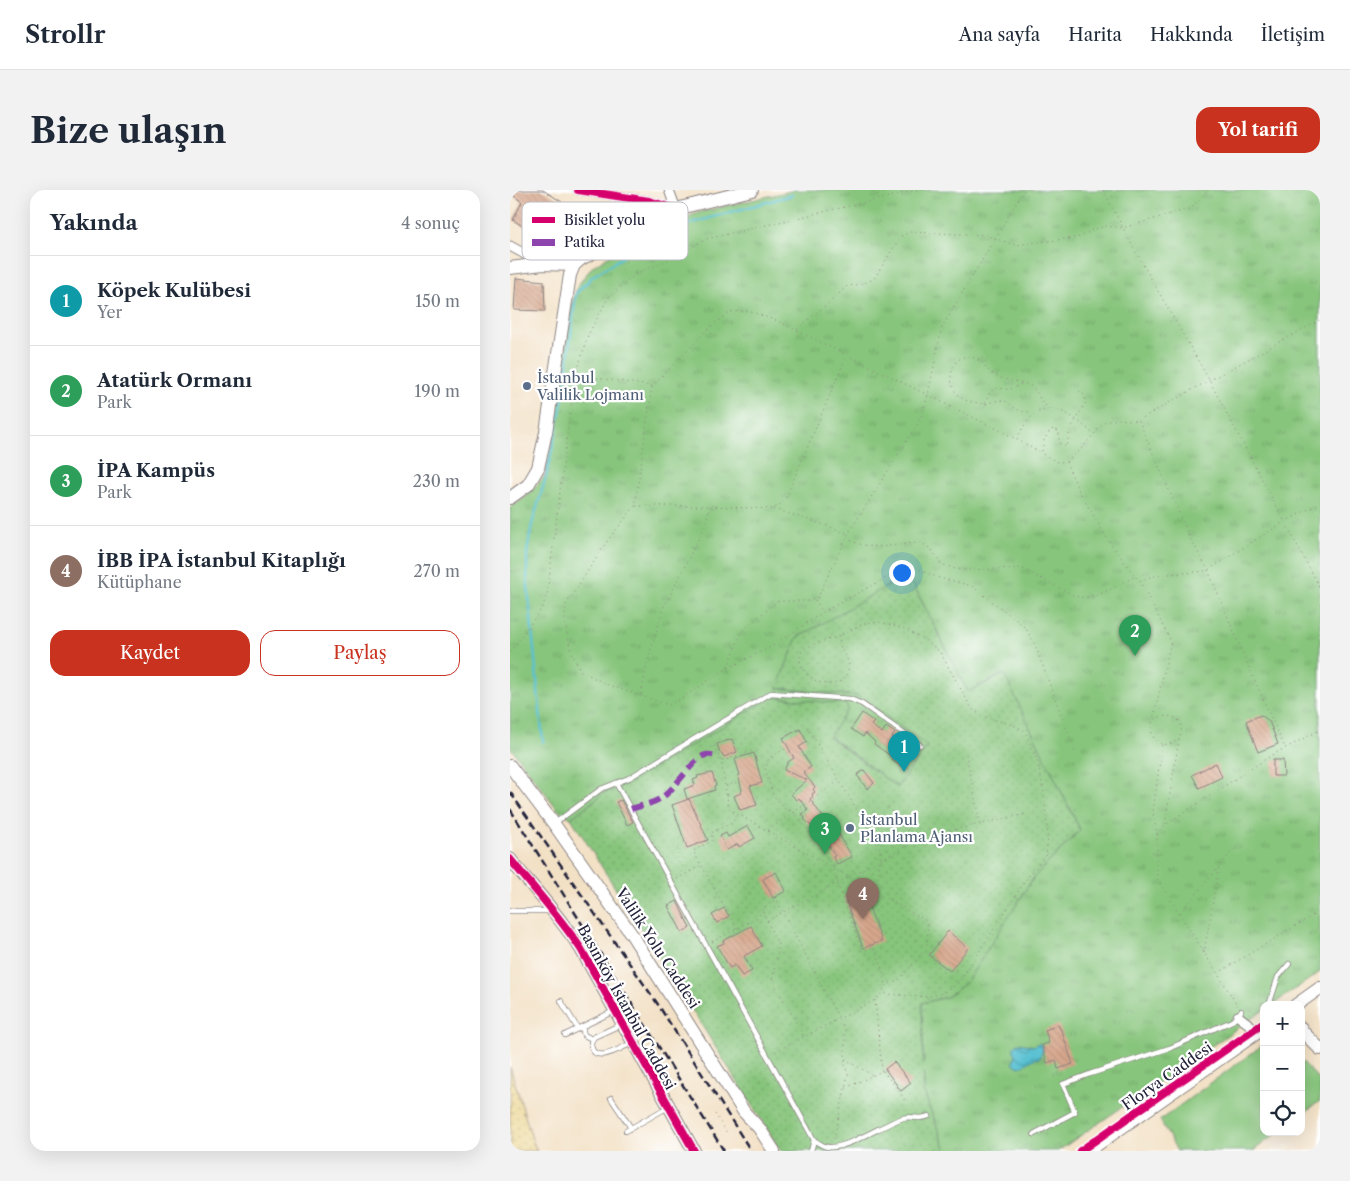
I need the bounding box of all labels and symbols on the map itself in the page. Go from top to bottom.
legend [522,202,688,260]
text: Bisiklet yolu [564,211,646,229]
text: Patika [564,233,605,251]
place label: İstanbul Valilik Lojmanı [536,368,644,404]
marker: İstanbul Valilik Lojmanı [521,380,533,392]
your location [889,560,915,586]
pin: 2 [1119,615,1151,656]
pin: 1 [888,731,920,772]
place label: İstanbul Planlama Ajansı [860,810,973,846]
pin: 3 [809,813,841,854]
marker: İstanbul Planlama Ajansı [844,822,856,834]
pin: 4 [847,878,879,919]
street label: Valilik Yolu Caddesi [611,883,704,1012]
street label: Basınköy İstanbul Caddesi [574,921,681,1093]
street label: Florya Caddesi [1118,1037,1216,1114]

